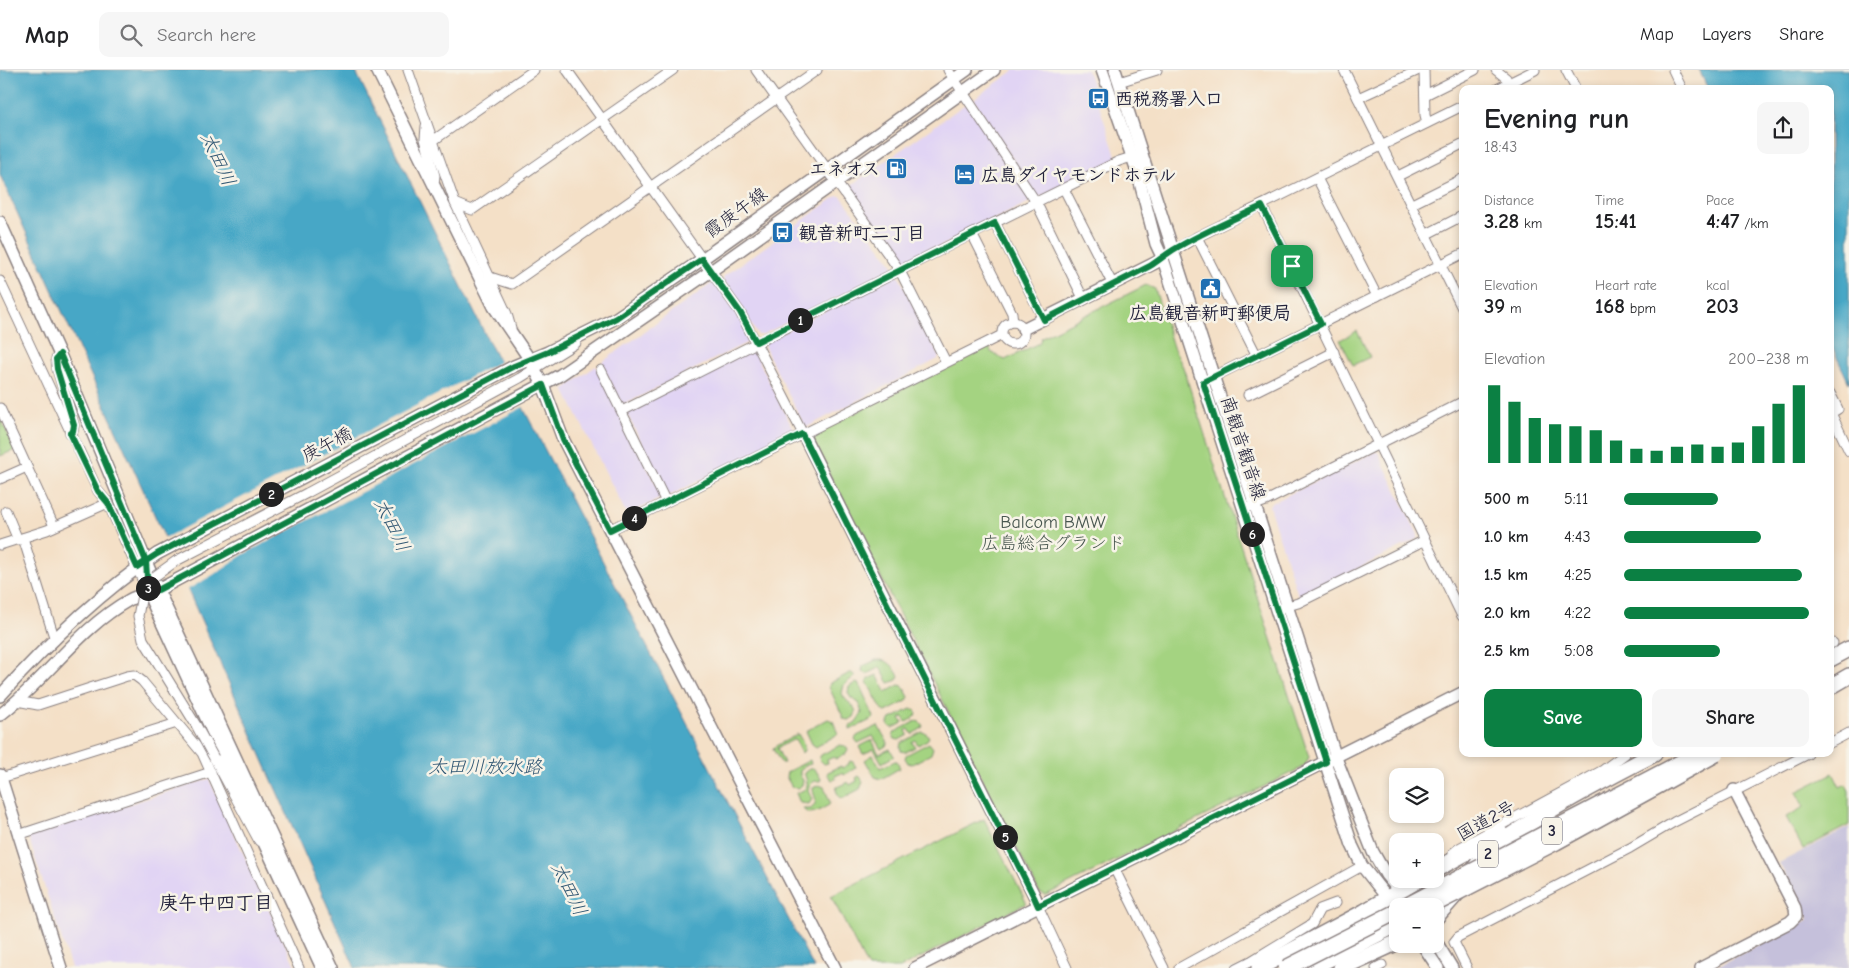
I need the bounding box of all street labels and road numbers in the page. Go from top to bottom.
street label: 霞庚午線 [701,183,771,243]
street label: 南観音観音線 [1216,393,1270,503]
street label: 庚午橋 [298,423,356,467]
street label: 国道2号 [1453,796,1519,846]
road number: 3 [1542,818,1562,844]
road number: 2 [1478,841,1498,868]

